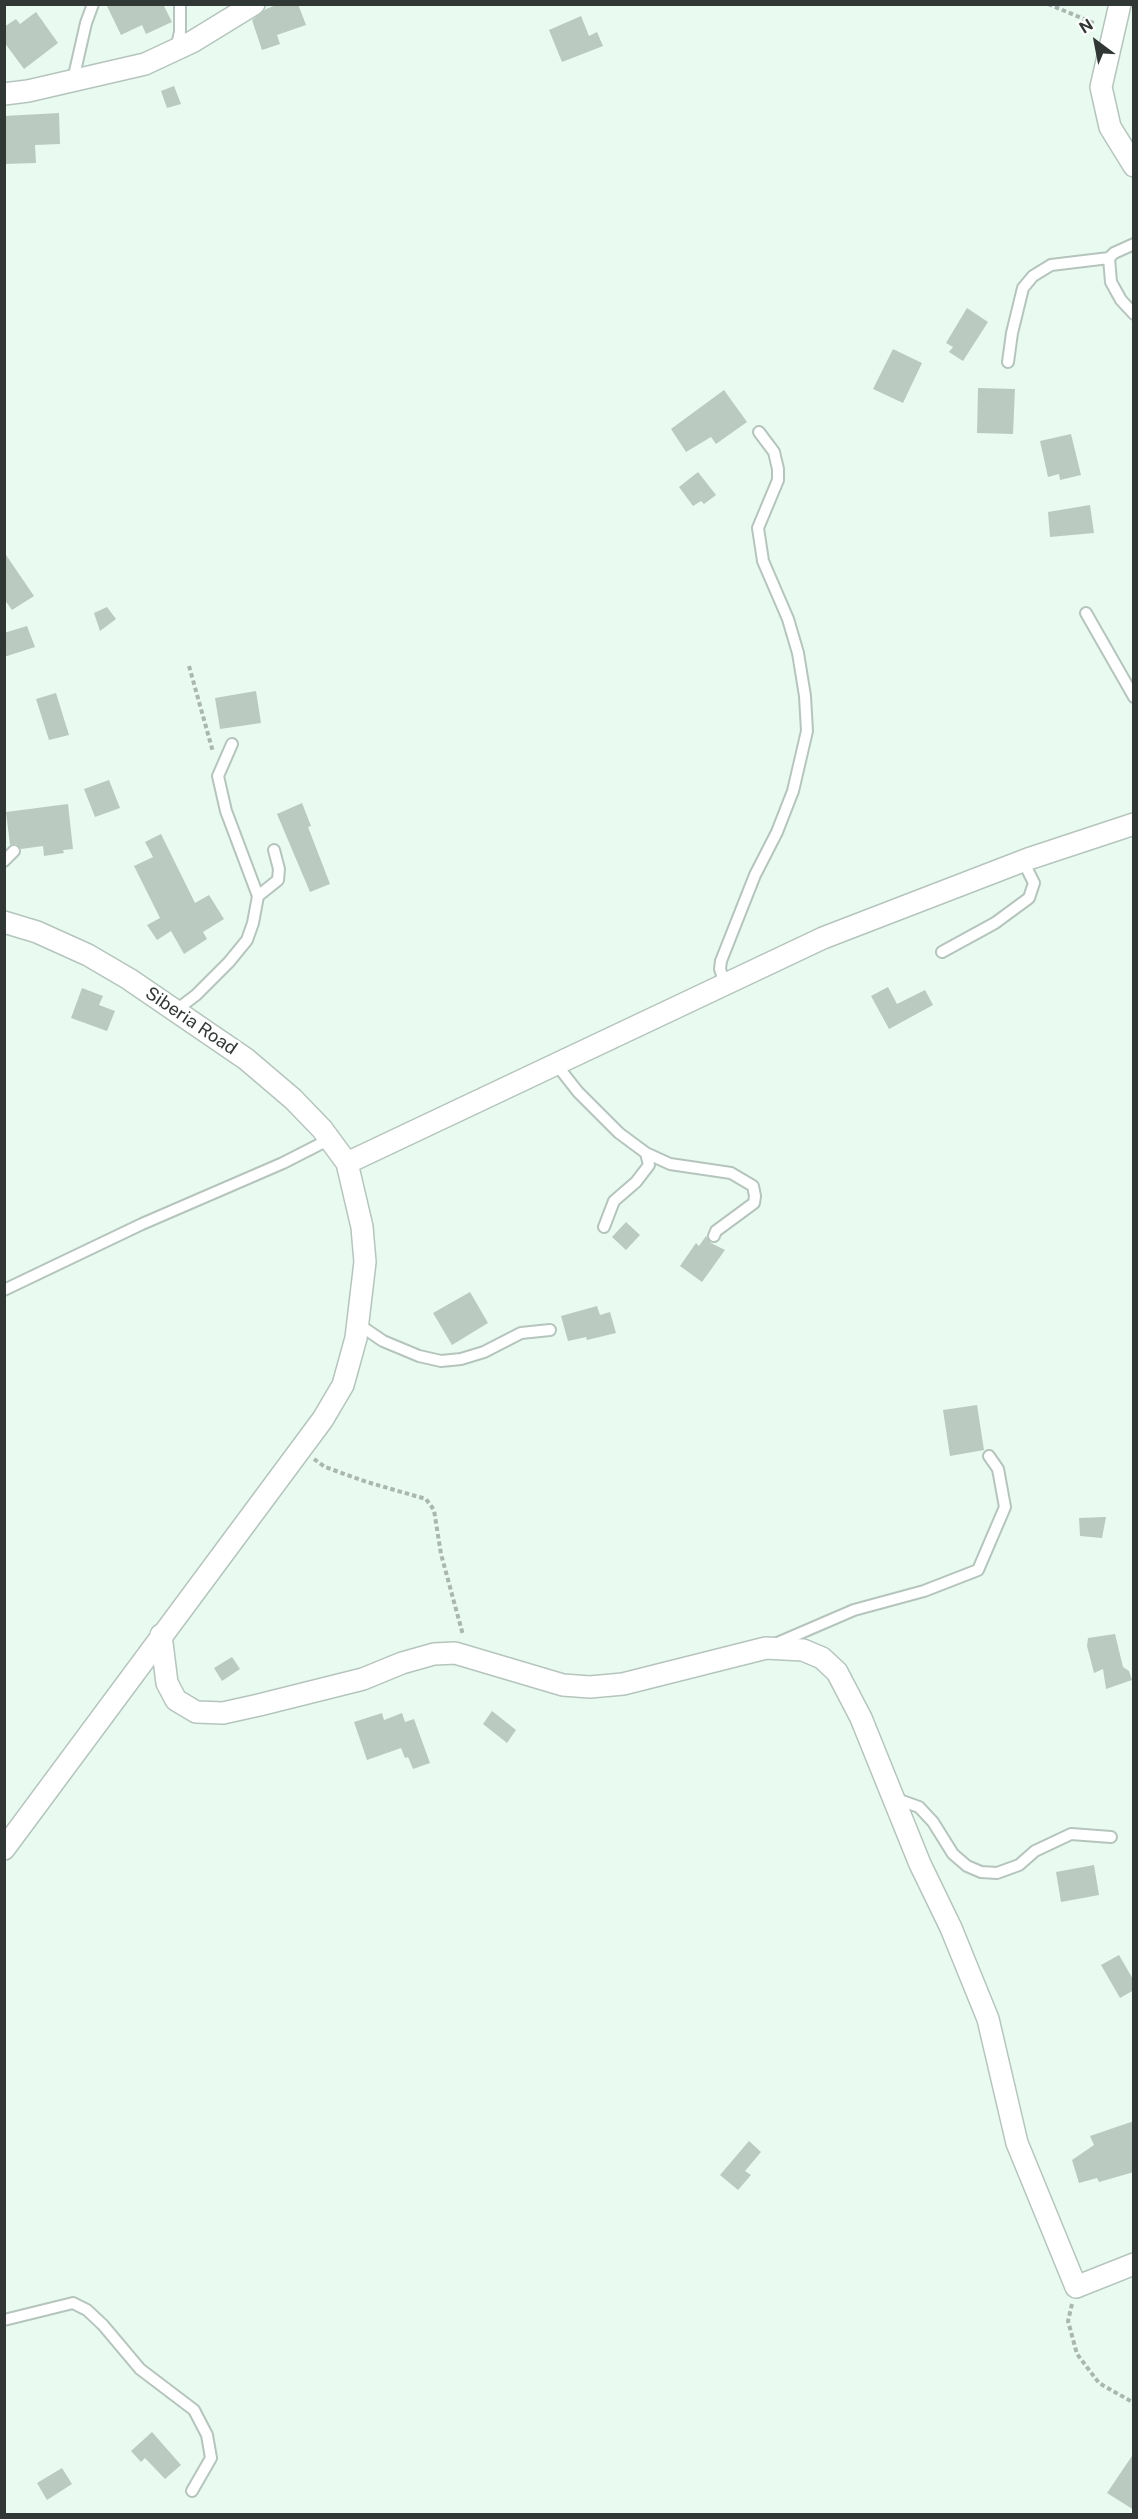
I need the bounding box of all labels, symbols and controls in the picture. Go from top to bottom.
north arrow [1066,12,1126,72]
text: N [1076,15,1097,38]
street label: Siberia Road [141,982,241,1060]

